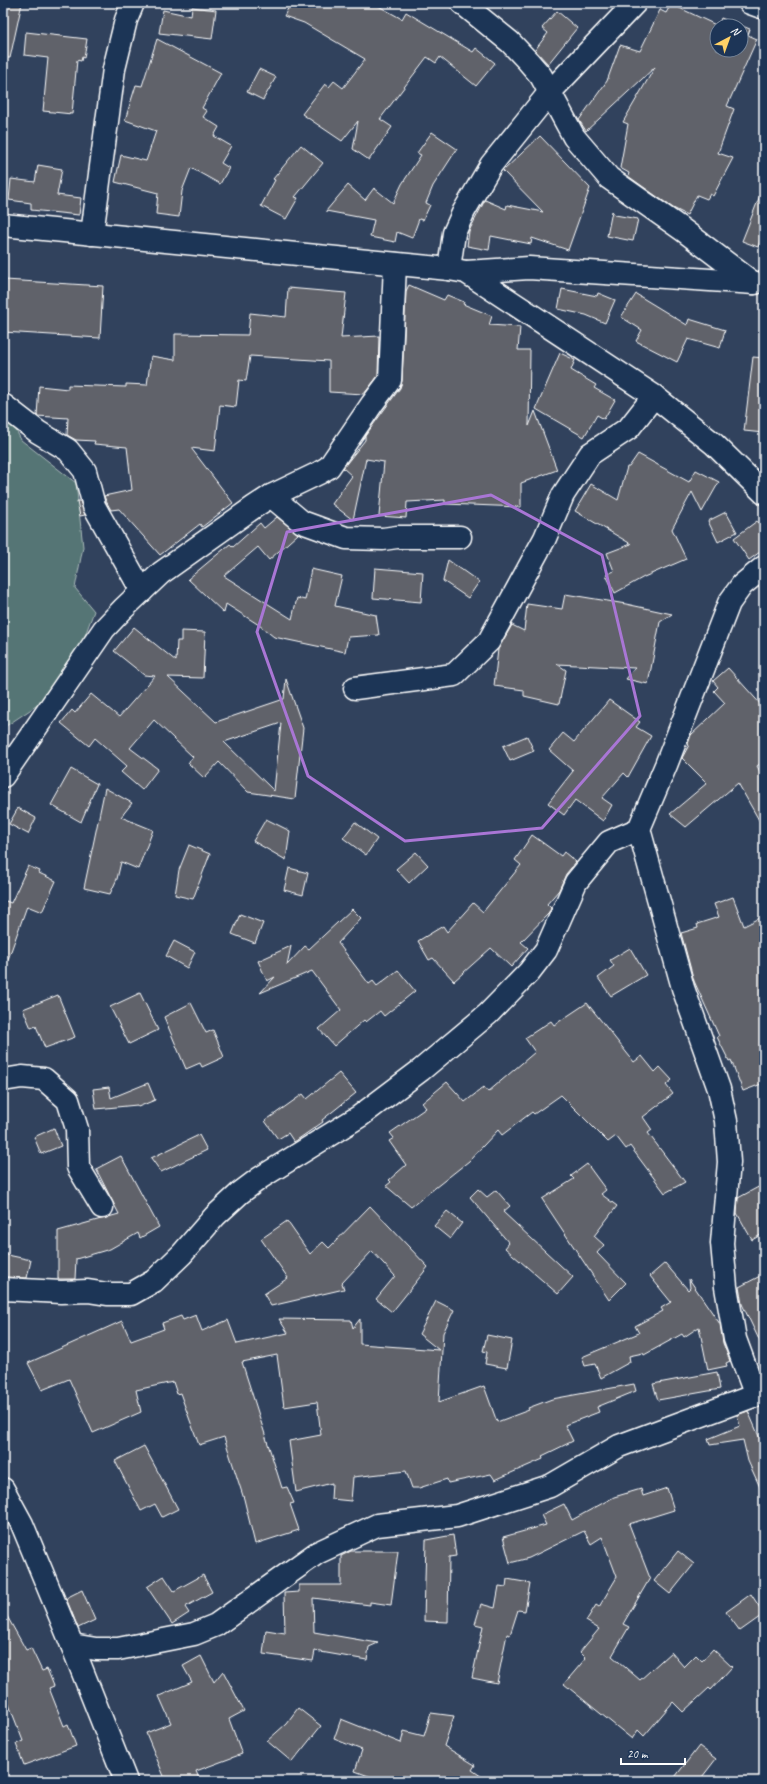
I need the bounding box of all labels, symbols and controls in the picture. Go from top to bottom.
north arrow [709,18,749,58]
text: N [728,23,744,39]
scale bar [621,1740,685,1766]
text: 20 m [627,1746,649,1762]

